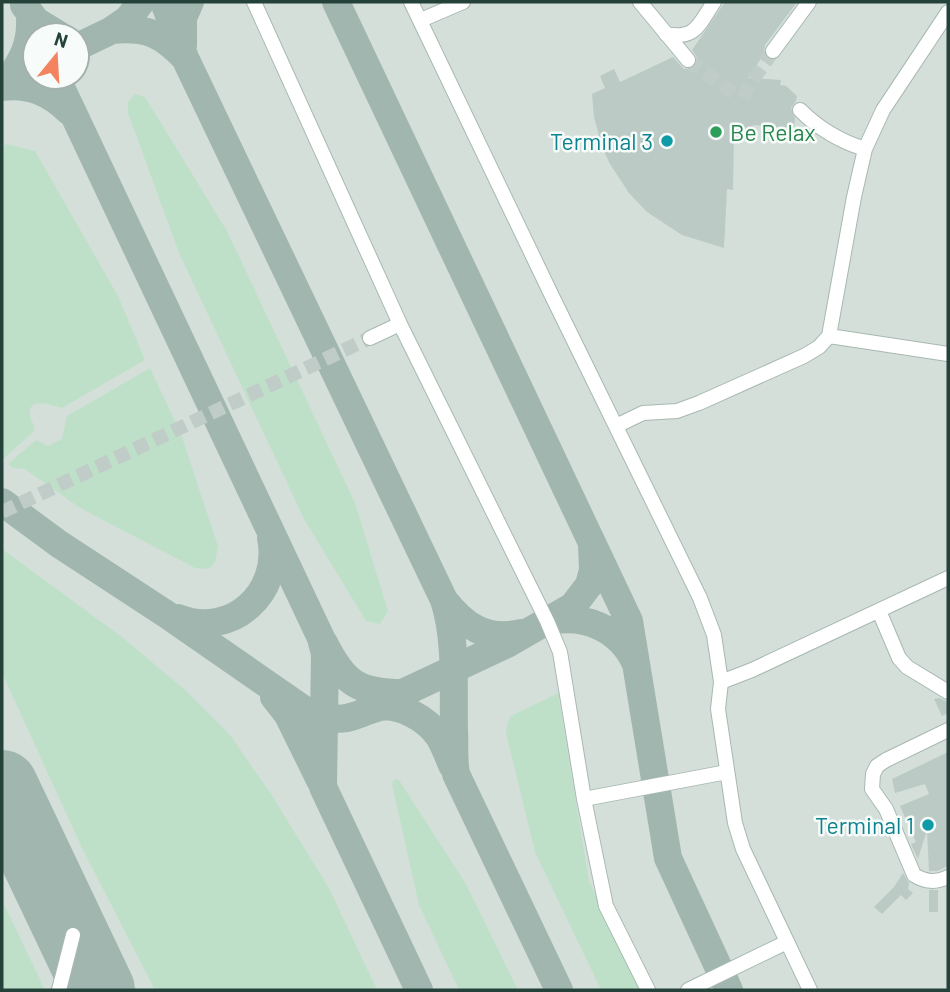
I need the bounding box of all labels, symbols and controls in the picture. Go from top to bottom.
north arrow [21,21,91,91]
text: N [52,26,71,52]
place label: Be Relax [730,118,816,146]
marker: Be Relax [708,124,724,140]
place label: Terminal 3 [550,127,653,155]
marker: Terminal 3 [659,133,675,149]
place label: Terminal 1 [815,811,914,839]
marker: Terminal 1 [920,817,936,833]

